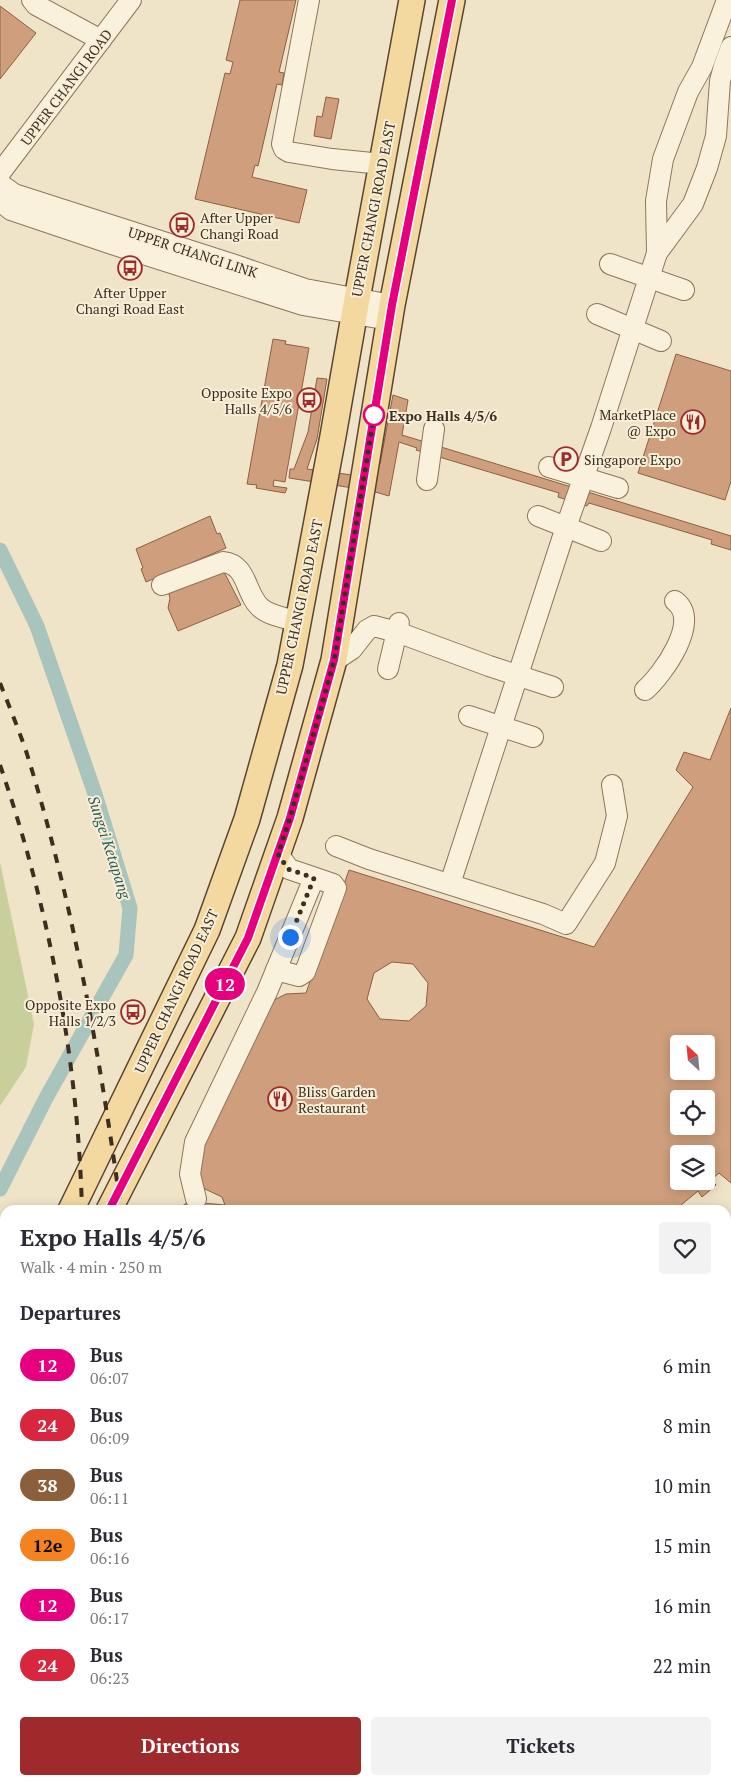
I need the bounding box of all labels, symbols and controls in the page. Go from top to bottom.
street label: UPPER CHANGI ROAD [16,25,116,149]
street label: UPPER CHANGI ROAD EAST [347,119,399,298]
place label: After Upper Changi Road [200,208,279,243]
bus stop icon: After Upper Changi Road [169,212,195,238]
street label: UPPER CHANGI LINK [126,222,261,282]
bus stop icon: After Upper Changi Road East [117,255,143,281]
place label: After Upper Changi Road East [76,283,185,318]
place label: Opposite Expo Halls 4/5/6 [201,383,293,418]
bus stop icon: Opposite Expo Halls 4/5/6 [296,387,322,413]
marker: Expo Halls 4/5/6 [363,404,385,426]
place label: MarketPlace @ Expo [599,405,676,440]
place label: Expo Halls 4/5/6 [389,406,497,425]
restaurant icon: MarketPlace @ Expo [680,409,706,435]
parking icon: Singapore Expo [553,446,579,472]
place label: Singapore Expo [584,450,681,469]
street label: UPPER CHANGI ROAD EAST [271,517,327,696]
water label: Sungei Ketapang [84,793,137,903]
street label: UPPER CHANGI ROAD EAST [130,906,222,1076]
your location [278,925,303,950]
line badge: 12 [202,968,248,1000]
text: 12 [215,972,235,996]
place label: Opposite Expo Halls 1/2/3 [25,995,116,1030]
bus stop icon: Opposite Expo Halls 1/2/3 [120,999,146,1025]
north arrow [670,1035,715,1080]
map controls [670,1035,715,1190]
place label: Bliss Garden Restaurant [298,1082,376,1117]
restaurant icon: Bliss Garden Restaurant [267,1086,293,1112]
button: locate [670,1090,715,1135]
button: layers [670,1145,715,1190]
text: Expo Halls 4/5/6 [20,1221,206,1253]
button: heart [659,1222,711,1274]
text: Walk · 4 min · 250 m [20,1256,162,1278]
text: Departures [20,1300,121,1325]
text: Bus [90,1342,123,1367]
text: 12 [37,1353,58,1377]
text: 6 min [663,1353,711,1378]
text: 06:07 [90,1367,129,1389]
text: Bus [90,1402,123,1427]
text: 24 [37,1413,58,1437]
text: 8 min [663,1413,711,1438]
text: 06:09 [90,1427,129,1449]
text: Bus [90,1462,123,1487]
text: 38 [37,1473,58,1497]
text: 10 min [653,1473,711,1498]
text: 06:11 [90,1487,129,1509]
text: Bus [90,1522,123,1547]
text: 12e [32,1533,63,1557]
text: 15 min [653,1533,711,1558]
text: 06:16 [90,1547,129,1569]
text: Bus [90,1582,123,1607]
text: 12 [37,1593,58,1617]
text: 16 min [653,1593,711,1618]
text: 06:17 [90,1607,129,1629]
text: Bus [90,1642,123,1667]
text: 24 [37,1653,58,1677]
text: 22 min [653,1653,711,1678]
text: 06:23 [90,1667,129,1689]
button: Directions [20,1717,361,1775]
button: Tickets [371,1717,711,1775]

